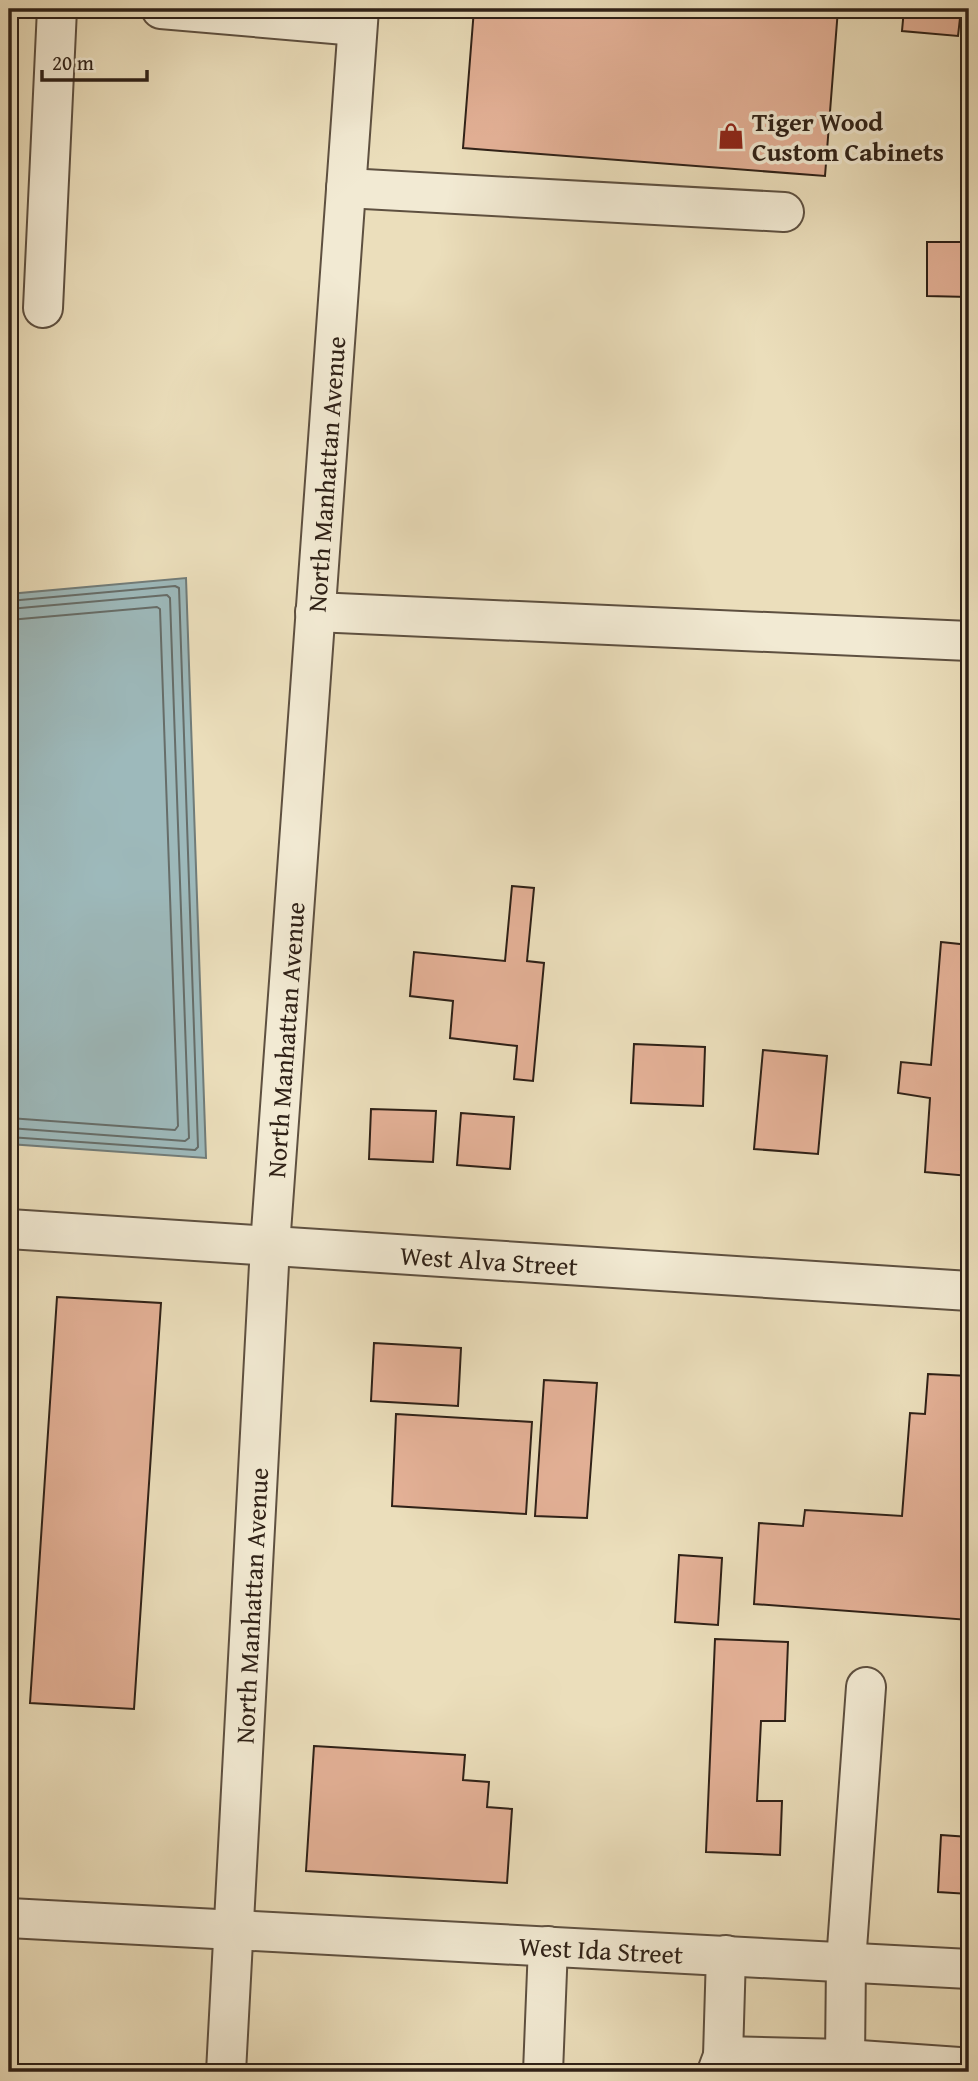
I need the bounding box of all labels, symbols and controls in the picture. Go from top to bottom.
scale bar [42,38,147,82]
text: 20 m [52,47,94,78]
place label: Tiger Wood Custom Cabinets [752,102,944,171]
shop icon: Tiger Wood Custom Cabinets [716,121,746,151]
street label: North Manhattan Avenue [296,335,355,614]
street label: North Manhattan Avenue [255,900,314,1179]
street label: West Alva Street [399,1235,579,1285]
street label: North Manhattan Avenue [224,1467,278,1745]
street label: West Ida Street [518,1926,684,1973]

